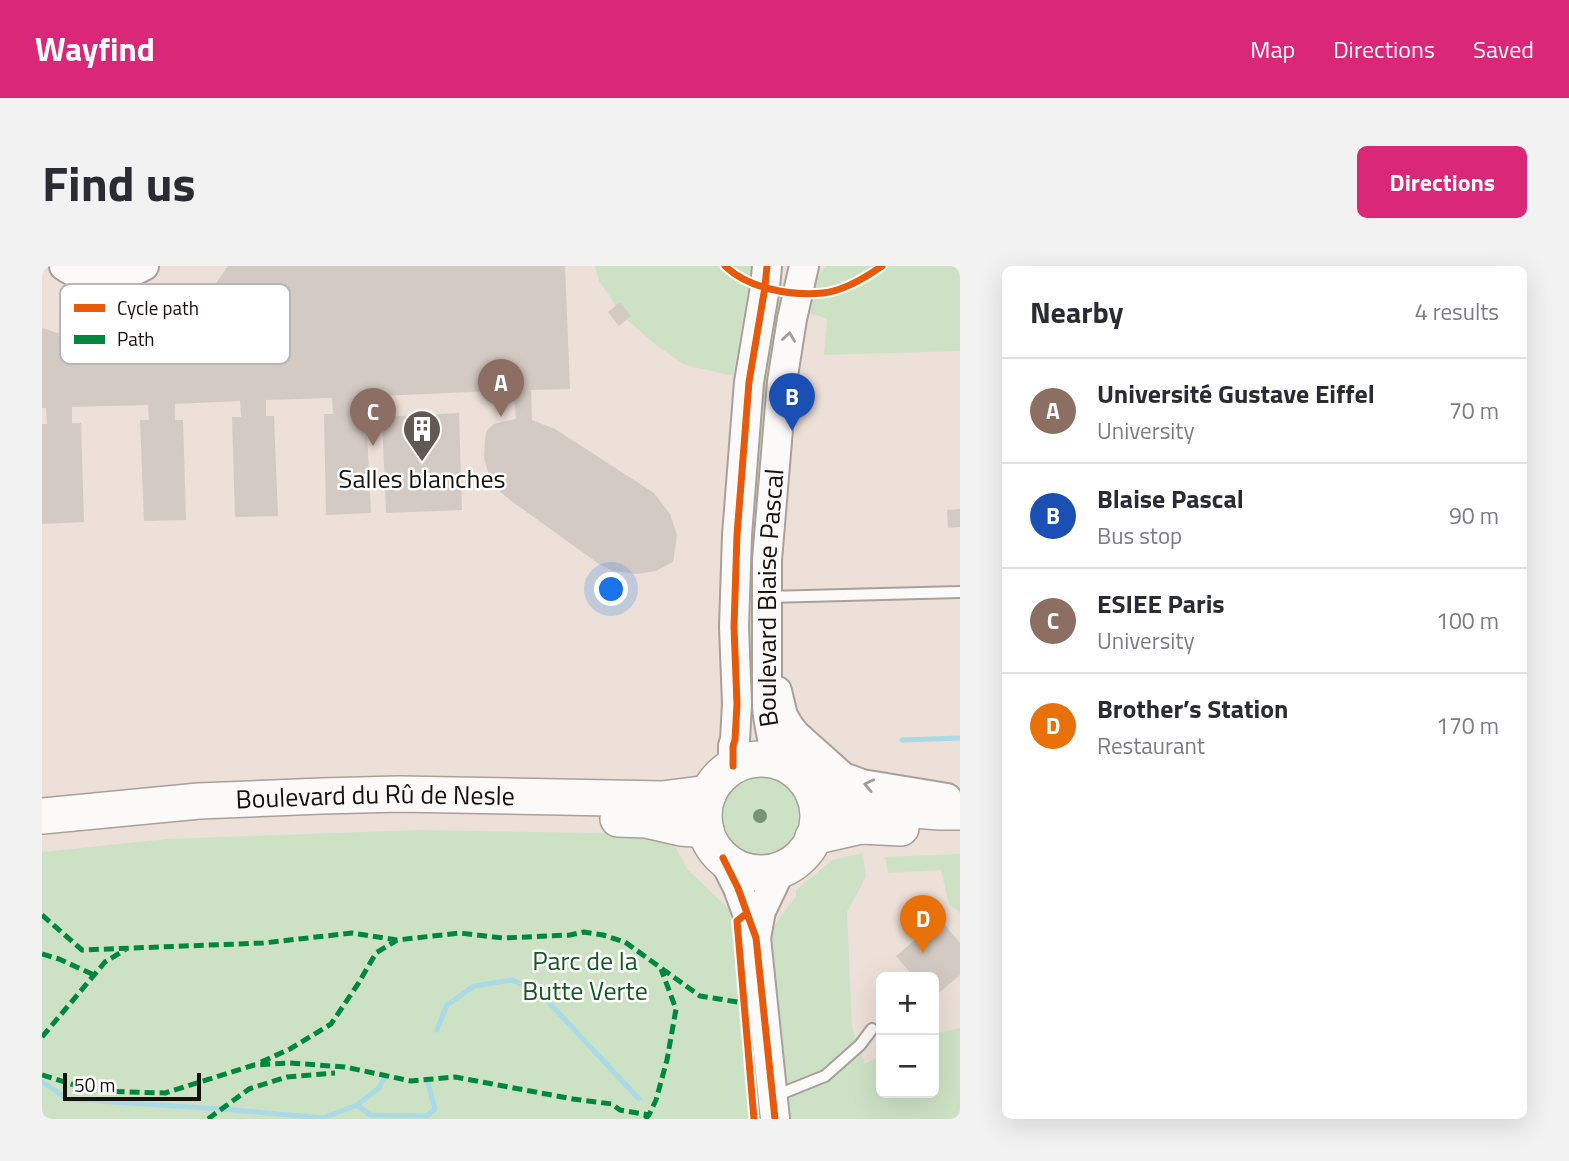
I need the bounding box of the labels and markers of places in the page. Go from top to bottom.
pin: A [478,359,524,417]
pin: B [769,373,815,431]
pin: C [350,388,396,446]
building icon: Salles blanches [401,408,443,463]
place label: Salles blanches [338,459,506,498]
pin: D [900,895,946,953]

